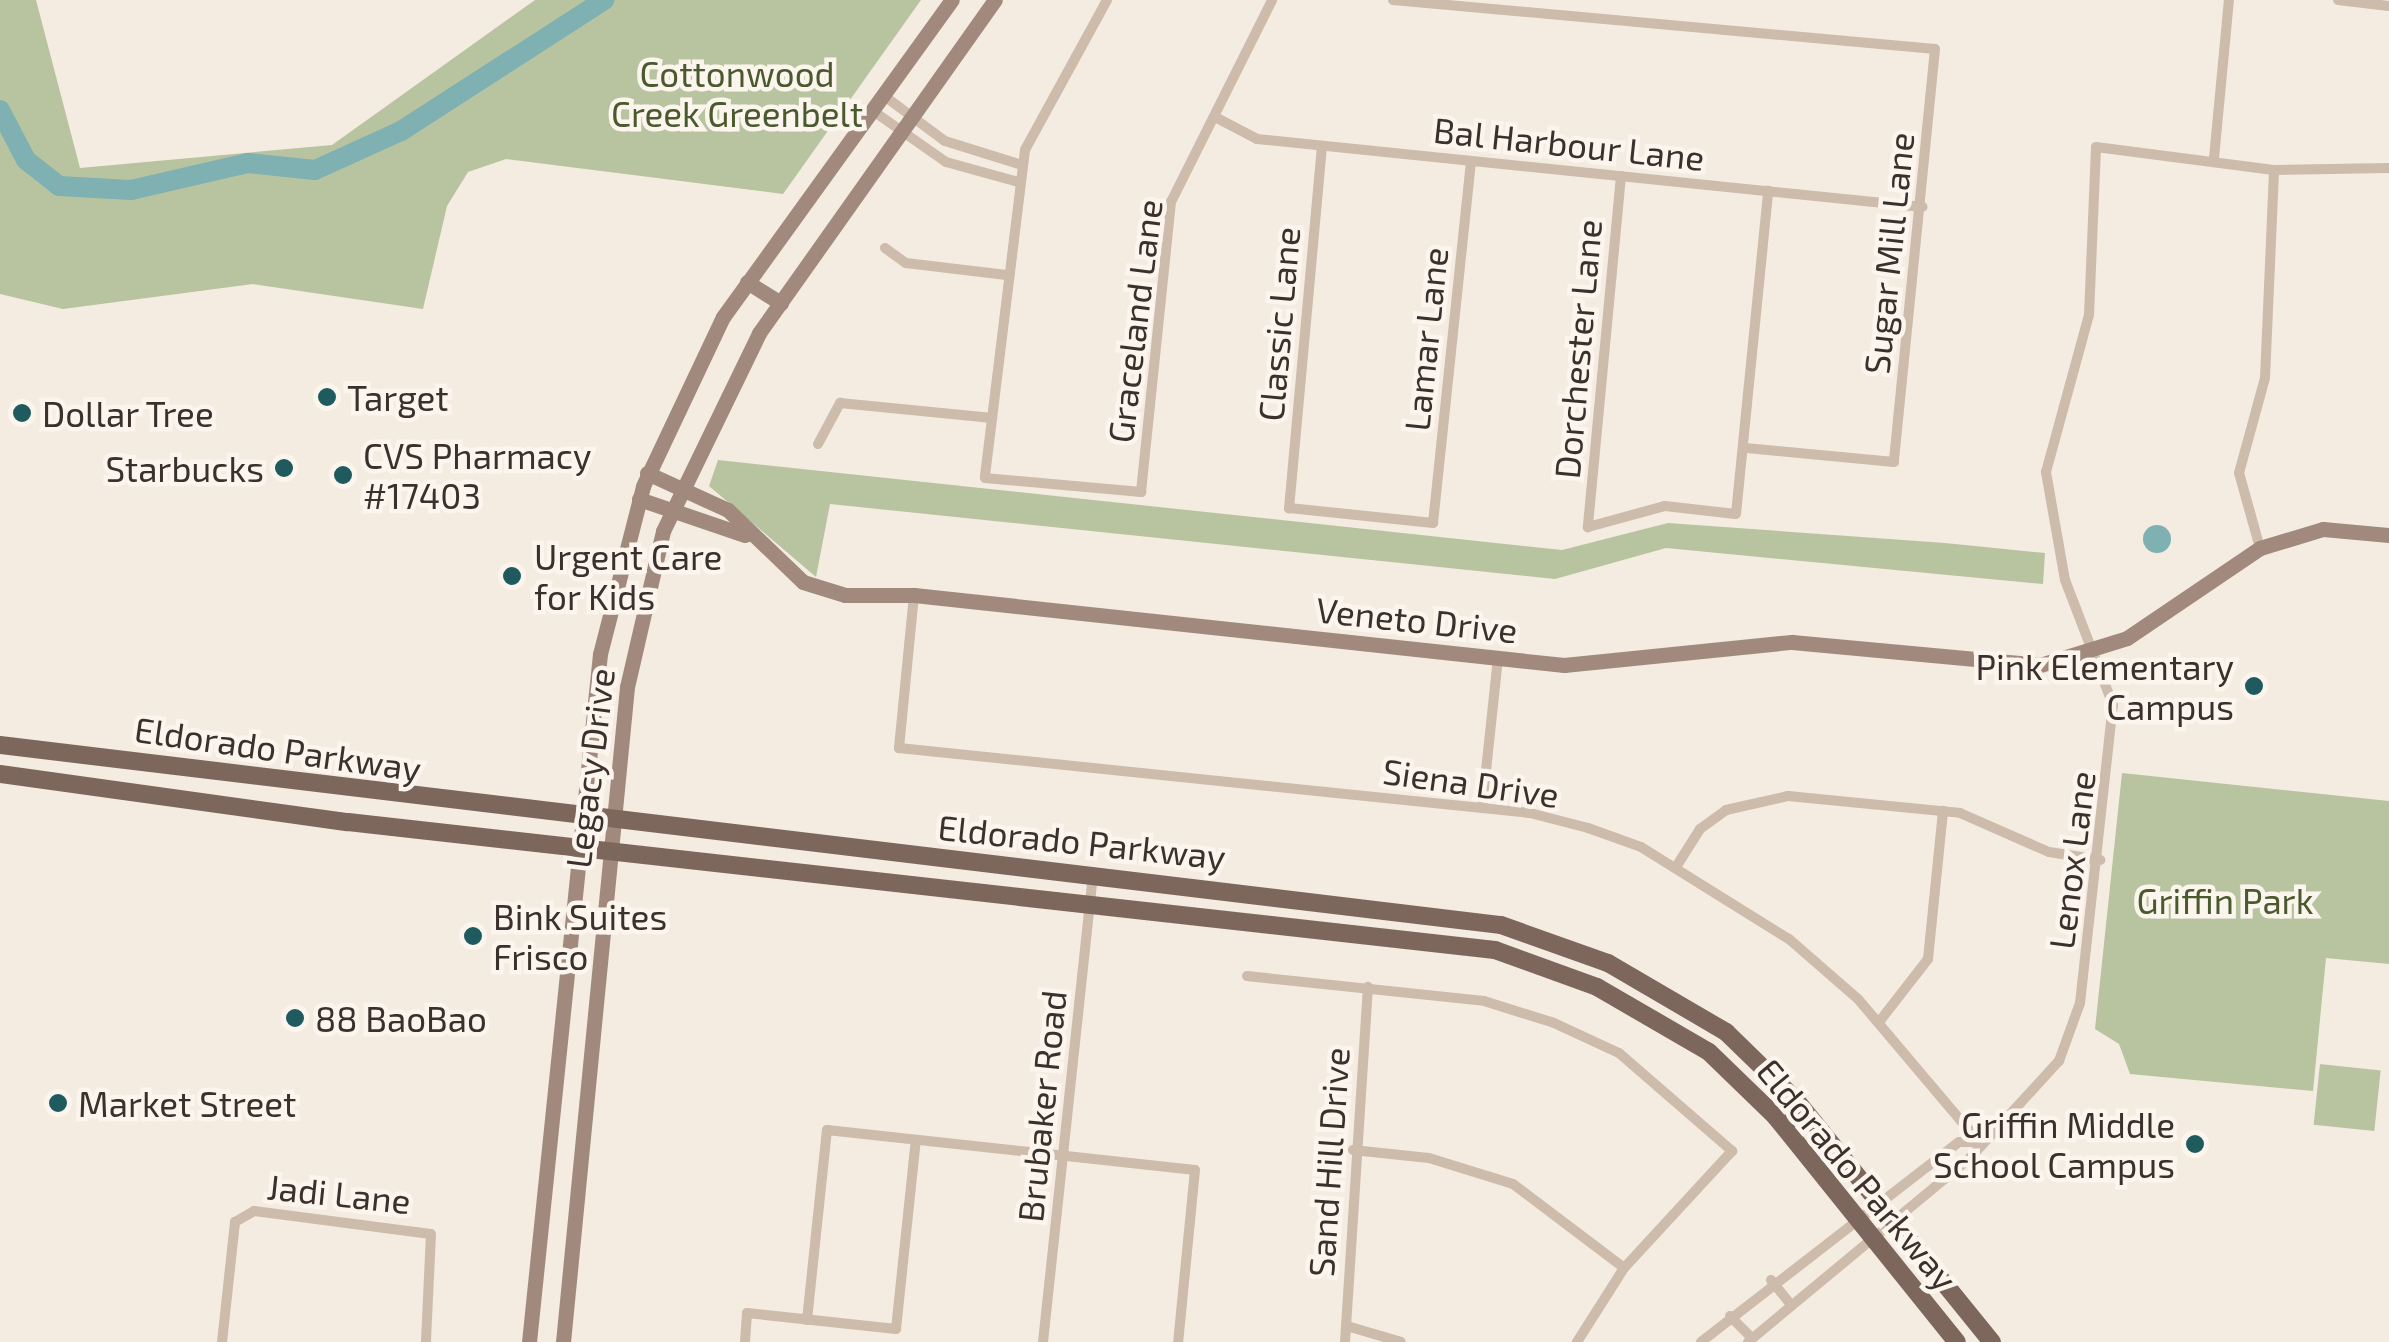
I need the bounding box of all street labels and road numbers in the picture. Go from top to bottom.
street label: Bal Harbour Lane [1431,108,1707,178]
street label: Sugar Mill Lane [1854,129,1922,377]
street label: Graceland Lane [1098,197,1170,445]
street label: Dorchester Lane [1545,217,1609,481]
street label: Classic Lane [1249,225,1307,423]
street label: Lamar Lane [1394,245,1456,433]
street label: Veneto Drive [1314,588,1520,650]
street label: Legacy Drive [556,665,622,871]
street label: Eldorado Parkway [132,707,424,789]
street label: Siena Drive [1380,749,1562,815]
street label: Lenox Lane [2039,769,2103,951]
street label: Eldorado Parkway [936,805,1228,877]
street label: Brubaker Road [1008,988,1074,1224]
street label: Sand Hill Drive [1299,1045,1357,1279]
street label: Eldorado Parkway [1749,1050,1967,1298]
street label: Jadi Lane [265,1165,413,1221]

